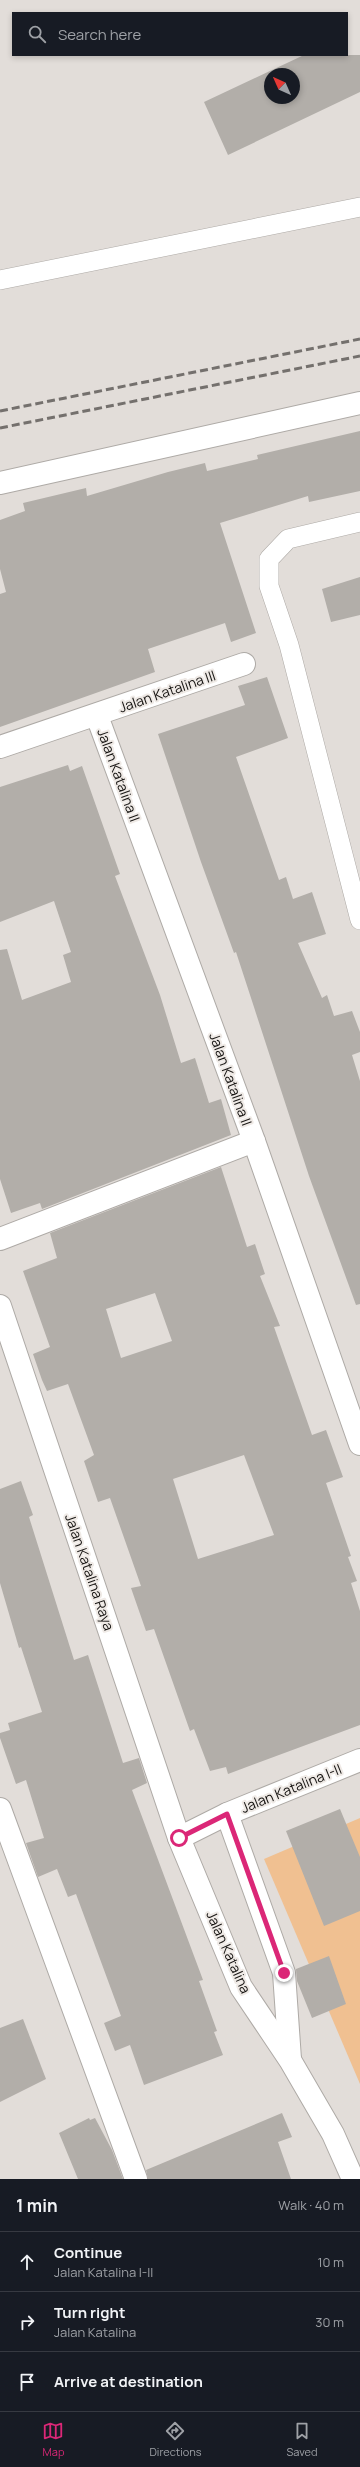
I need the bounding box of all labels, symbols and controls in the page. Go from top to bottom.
search box [12,12,348,56]
icon: search [26,23,48,45]
text: Search here [58,24,141,45]
north arrow [264,68,300,104]
street label: Jalan Katalina III [116,666,218,716]
street label: Jalan Katalina II [93,726,145,824]
street label: Jalan Katalina II [205,1030,257,1128]
street label: Jalan Katalina Raya [61,1511,119,1633]
street label: Jalan Katalina I-II [238,1759,344,1817]
route start [170,1829,188,1847]
street label: Jalan Katalina [202,1908,256,1996]
route end [275,1964,293,1982]
text: 1 min [16,2194,58,2217]
text: Walk · 40 m [278,2196,344,2214]
text: Continue [54,2242,122,2263]
icon: ahead [16,2251,38,2273]
text: 10 m [317,2253,344,2271]
text: Jalan Katalina I-II [54,2263,153,2281]
text: Turn right [54,2302,125,2323]
icon: right [16,2311,38,2333]
text: 30 m [315,2313,344,2331]
text: Jalan Katalina [54,2323,136,2341]
icon: arrive [16,2371,38,2393]
text: Arrive at destination [54,2371,203,2392]
tab: Map [42,2420,64,2459]
tab: Directions [149,2420,202,2459]
tab: Saved [287,2420,318,2459]

